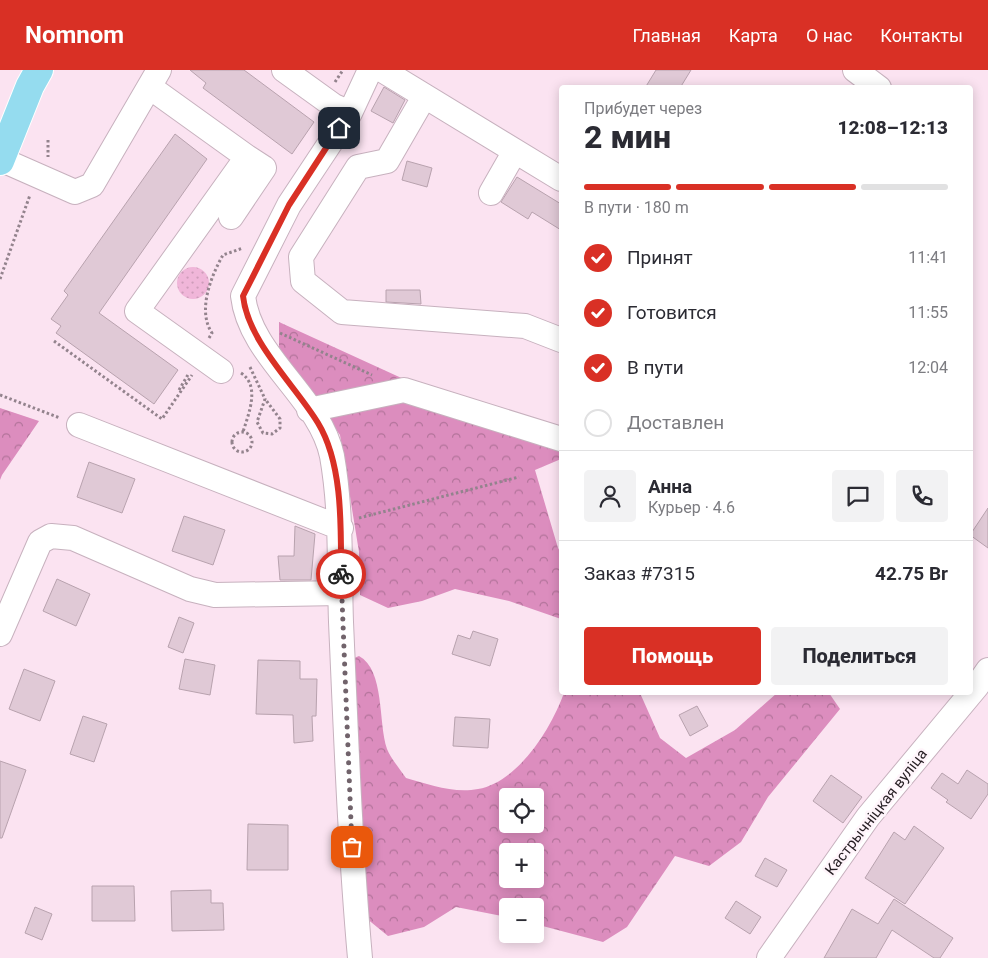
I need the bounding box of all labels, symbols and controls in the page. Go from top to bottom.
text: Nomnom [25,21,124,49]
text: Главная [632,25,701,46]
text: Карта [729,25,778,46]
text: О нас [806,25,852,46]
text: Контакты [880,25,963,46]
text: Прибудет через [584,99,702,118]
pin [318,107,360,149]
icon: home [325,114,353,142]
text: 12:08–12:13 [837,116,948,139]
text: 2 мин [584,118,671,156]
text: В пути · 180 m [584,198,689,217]
icon: check [584,244,612,272]
text: Принят [627,246,693,269]
text: 11:41 [908,248,948,267]
icon: check [584,299,612,327]
text: Готовится [627,301,717,324]
text: 11:55 [908,303,948,322]
icon: check [584,354,612,382]
text: В пути [627,356,684,379]
text: 12:04 [908,358,948,377]
text: Доставлен [627,411,724,434]
button: person [584,470,636,522]
button: chat [832,470,884,522]
button: phone [896,470,948,522]
text: Анна [648,475,692,498]
text: Курьер · 4.6 [648,498,735,517]
courier [316,549,366,599]
icon: bike [327,560,355,588]
text: Заказ #7315 [584,562,695,585]
text: 42.75 Br [875,562,948,585]
button: Помощь [584,627,761,685]
button: Поделиться [771,627,948,685]
street label: Кастрычніцкая вуліца [821,745,931,879]
map controls [499,788,544,943]
button: locate [499,788,544,833]
pin [331,826,373,868]
icon: bag [338,833,366,861]
button: + [499,843,544,888]
button: − [499,898,544,943]

